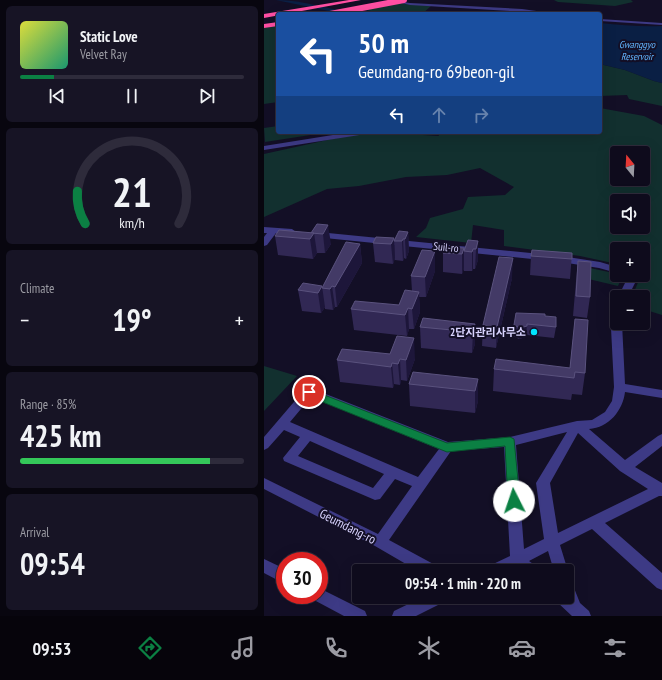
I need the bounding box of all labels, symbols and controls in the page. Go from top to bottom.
text: 50 m [358,24,409,61]
text: Static Love [80,27,138,46]
icon: left [292,28,344,80]
water label: Gwanggyo Reservoir [619,38,656,63]
text: Velvet Ray [80,46,127,63]
text: Geumdang-ro 69beon-gil [358,60,514,83]
icon: previous [46,85,68,107]
icon: pause [121,85,143,107]
icon: next [196,85,218,107]
icon: left [386,104,408,126]
icon: ahead [428,104,450,126]
icon: right [470,104,492,126]
north arrow [610,146,650,186]
map controls [610,146,650,330]
text: 21 [112,165,152,218]
button: sound [610,194,650,234]
text: km/h [119,213,145,232]
street label: Suil-ro [433,239,460,255]
button: + [610,242,650,282]
text: Climate [20,280,54,297]
button: − [610,290,650,330]
text: 19° [112,300,152,339]
text: − [20,306,29,334]
text: + [235,306,244,334]
place label: 2단지관리사무소 [450,325,526,339]
marker: 2단지관리사무소 [529,327,539,337]
pin [292,375,326,409]
icon: arrive [298,381,320,403]
text: Range · 85% [20,396,76,413]
text: 425 km [20,416,101,455]
position arrow [493,480,535,522]
street label: Geumdang-ro [317,505,379,548]
text: Arrival [20,524,49,541]
text: 09:54 [20,544,85,583]
speed limit sign: 30 [276,552,328,604]
text: 09:54 · 1 min · 220 m [405,574,521,593]
icon: directions [136,634,164,662]
icon: music [229,634,257,662]
icon: phone [322,634,350,662]
icon: climate [415,634,443,662]
icon: car [508,634,536,662]
icon: filters [601,634,629,662]
text: 09:53 [33,637,71,660]

